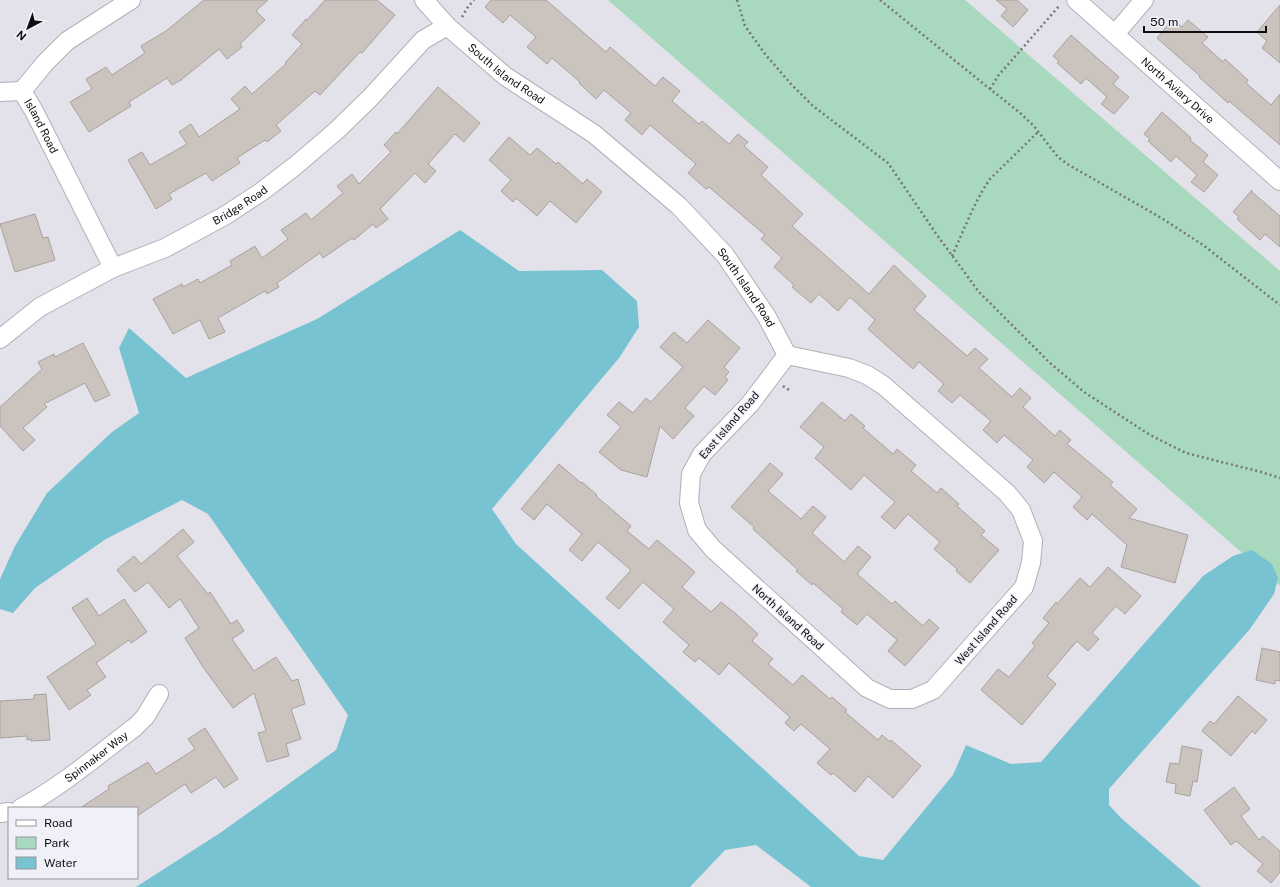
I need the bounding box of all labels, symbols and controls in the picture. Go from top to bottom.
north arrow [8,8,48,48]
scale bar [1144,8,1266,34]
text: 50 m [1150,15,1178,29]
text: N [14,28,29,43]
street label: South Island Road [466,41,547,106]
street label: North Aviary Drive [1139,55,1216,126]
street label: Island Road [22,97,60,155]
street label: Bridge Road [211,183,270,227]
street label: South Island Road [715,245,777,329]
street label: East Island Road [697,389,761,461]
street label: North Island Road [750,582,826,652]
street label: West Island Road [953,593,1019,667]
street label: Spinnaker Way [62,729,130,785]
legend [8,807,138,879]
text: Road [44,816,72,830]
text: Park [44,836,70,850]
text: Water [44,856,78,870]

